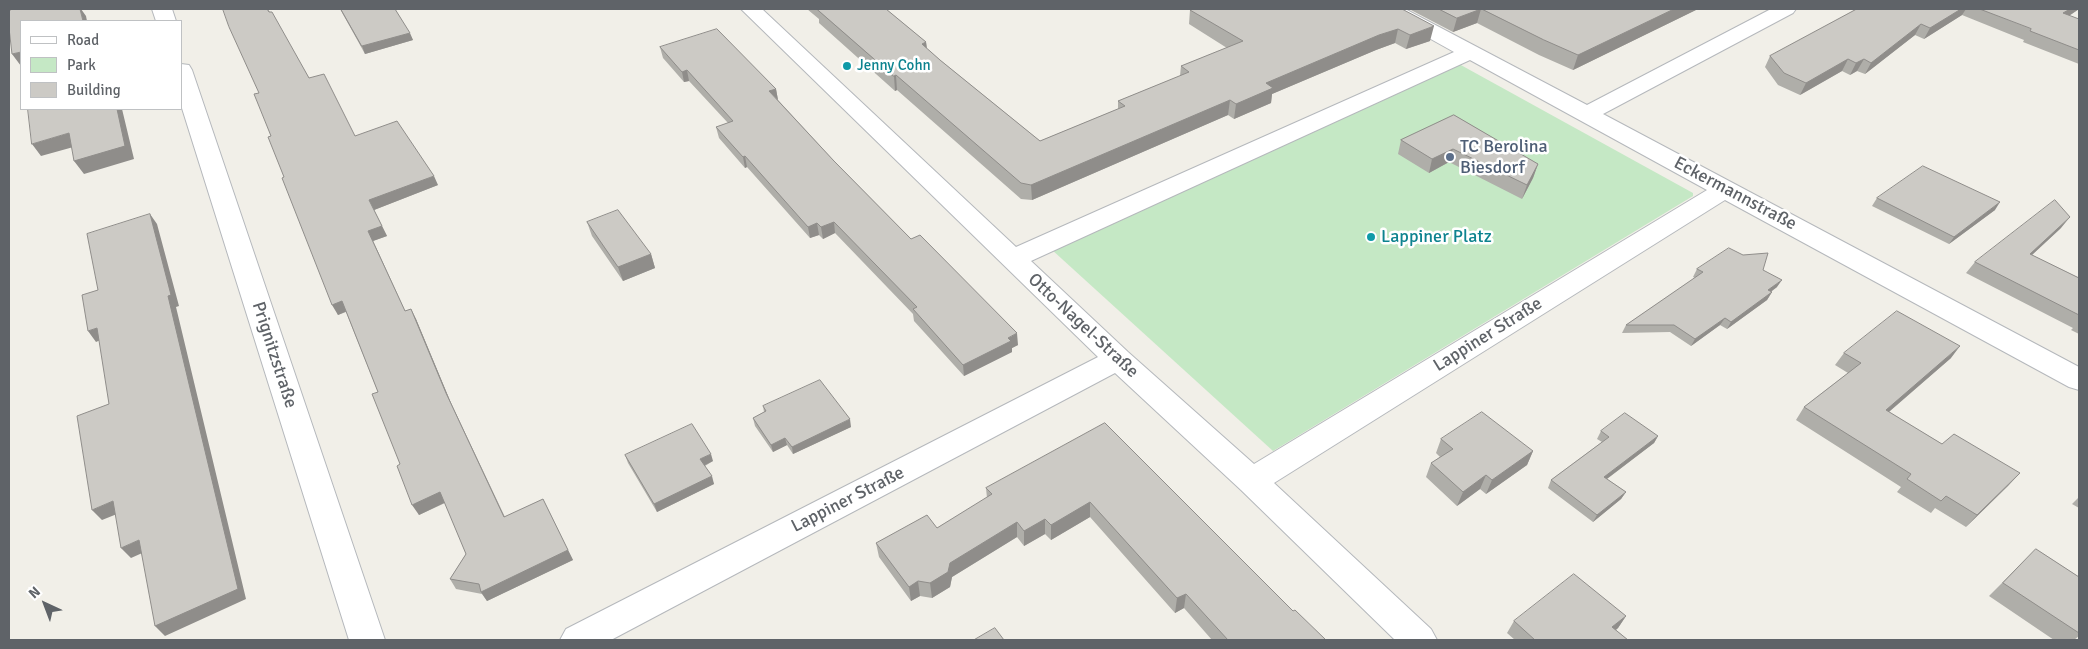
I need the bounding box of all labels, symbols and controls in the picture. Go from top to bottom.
legend [20,20,182,110]
text: Road [67,31,99,49]
text: Park [67,56,96,74]
place label: Jenny Cohn [857,57,931,75]
marker: Jenny Cohn [841,60,853,72]
text: Building [67,81,121,99]
place label: TC Berolina Biesdorf [1460,136,1548,178]
marker: TC Berolina Biesdorf [1444,151,1456,163]
street label: Eckermannstraße [1670,153,1800,235]
place label: Lappiner Platz [1381,226,1492,248]
marker: Lappiner Platz [1365,231,1377,243]
street label: Otto-Nagel-Straße [1023,269,1143,383]
street label: Lappiner Straße [1430,293,1546,377]
street label: Prignitzstraße [247,299,301,411]
street label: Lappiner Straße [788,462,908,538]
north arrow [20,579,70,629]
text: N [25,583,44,602]

